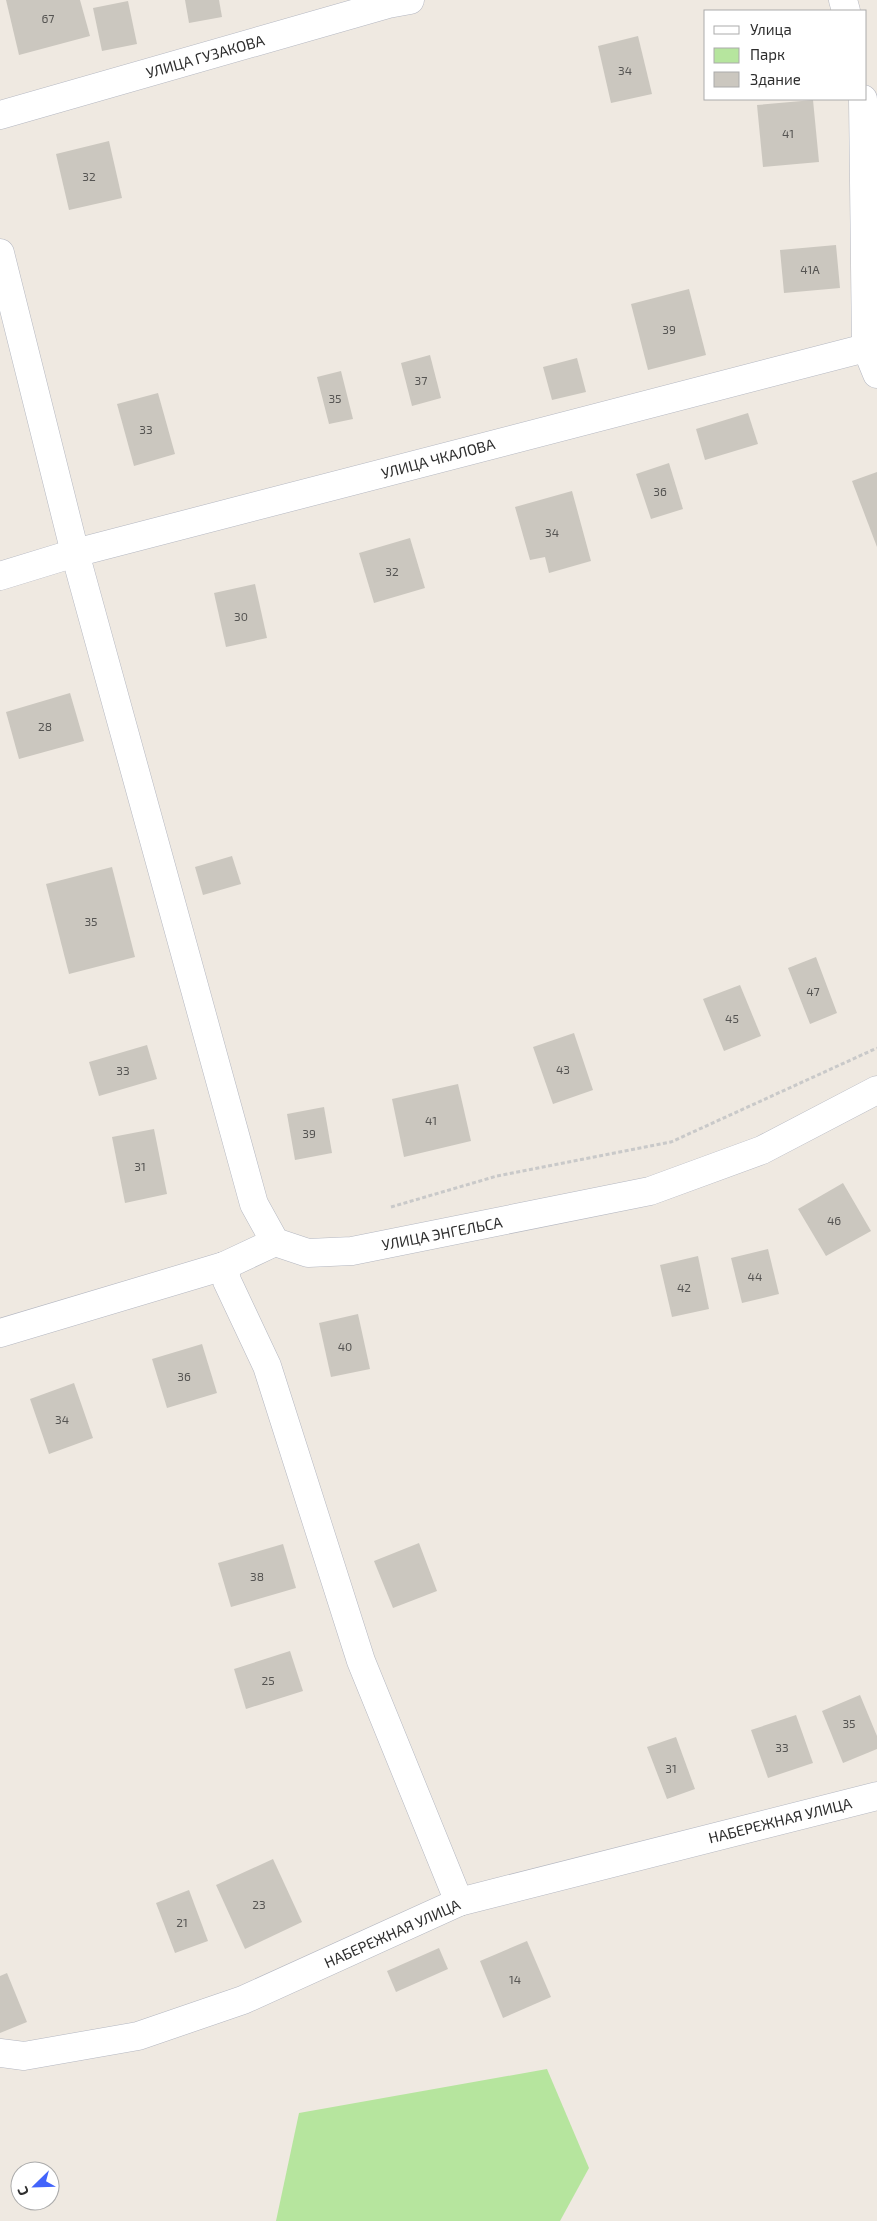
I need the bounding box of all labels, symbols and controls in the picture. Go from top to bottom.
legend [704,10,867,100]
house number: 67 [41,11,55,25]
text: Улица [750,20,792,38]
street label: УЛИЦА ГУЗАКОВА [144,30,267,82]
text: Парк [750,45,785,63]
house number: 34 [618,63,632,77]
text: Здание [750,70,801,88]
house number: 41 [782,126,794,140]
house number: 32 [82,169,96,183]
house number: 41А [800,262,820,276]
house number: 39 [662,322,676,336]
house number: 37 [415,373,427,387]
house number: 35 [328,391,342,405]
house number: 33 [139,422,153,436]
street label: УЛИЦА ЧКАЛОВА [379,434,498,482]
house number: 36 [653,484,667,498]
house number: 34 [545,525,559,539]
house number: 32 [385,564,399,578]
house number: 30 [234,609,248,623]
house number: 28 [38,719,52,733]
house number: 35 [84,914,98,928]
house number: 47 [806,984,820,998]
house number: 45 [725,1011,739,1025]
house number: 43 [556,1062,570,1076]
house number: 33 [116,1063,130,1077]
house number: 41 [425,1113,437,1127]
house number: 39 [302,1126,316,1140]
house number: 31 [134,1159,146,1173]
street label: УЛИЦА ЭНГЕЛЬСА [380,1212,504,1254]
house number: 46 [827,1213,841,1227]
house number: 44 [748,1269,762,1283]
house number: 42 [677,1280,691,1294]
house number: 40 [338,1339,352,1353]
house number: 36 [177,1369,191,1383]
house number: 34 [55,1412,69,1426]
house number: 38 [250,1569,264,1583]
house number: 25 [261,1673,275,1687]
house number: 35 [842,1716,856,1730]
house number: 33 [775,1740,789,1754]
house number: 31 [665,1761,677,1775]
street label: НАБЕРЕЖНАЯ УЛИЦА [706,1793,854,1847]
street label: НАБЕРЕЖНАЯ УЛИЦА [321,1895,463,1971]
house number: 23 [252,1897,266,1911]
house number: 21 [176,1915,188,1929]
house number: 14 [509,1972,521,1986]
north arrow [10,2161,60,2211]
text: С [13,2184,32,2198]

